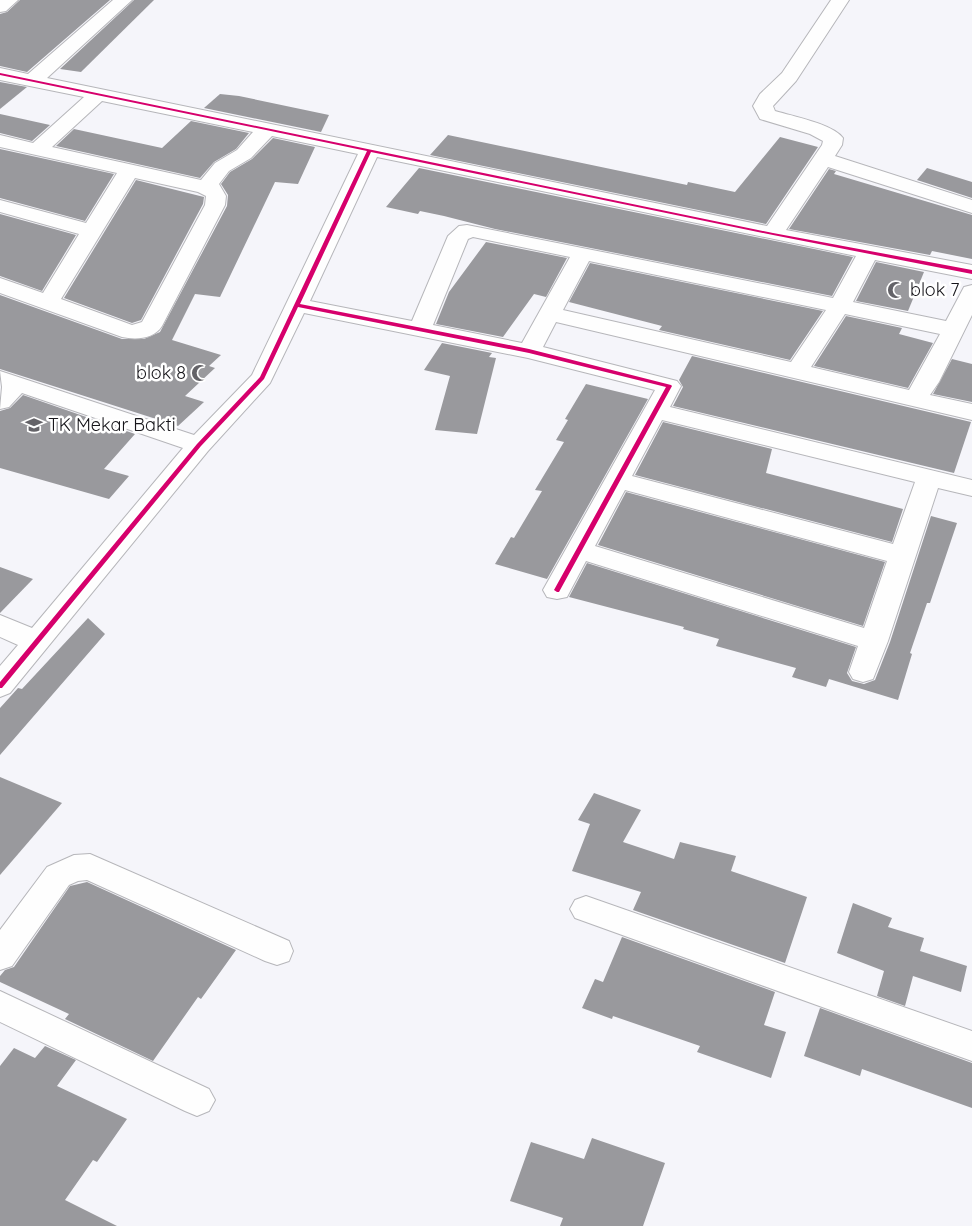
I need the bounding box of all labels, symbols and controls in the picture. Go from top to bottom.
place label: blok 7 [910,278,960,301]
mosque icon: blok 7 [886,280,906,300]
place label: blok 8 [136,361,186,384]
mosque icon: blok 8 [190,363,210,383]
place label: TK Mekar Bakti [48,413,176,436]
school or university icon: TK Mekar Bakti [24,415,44,435]

